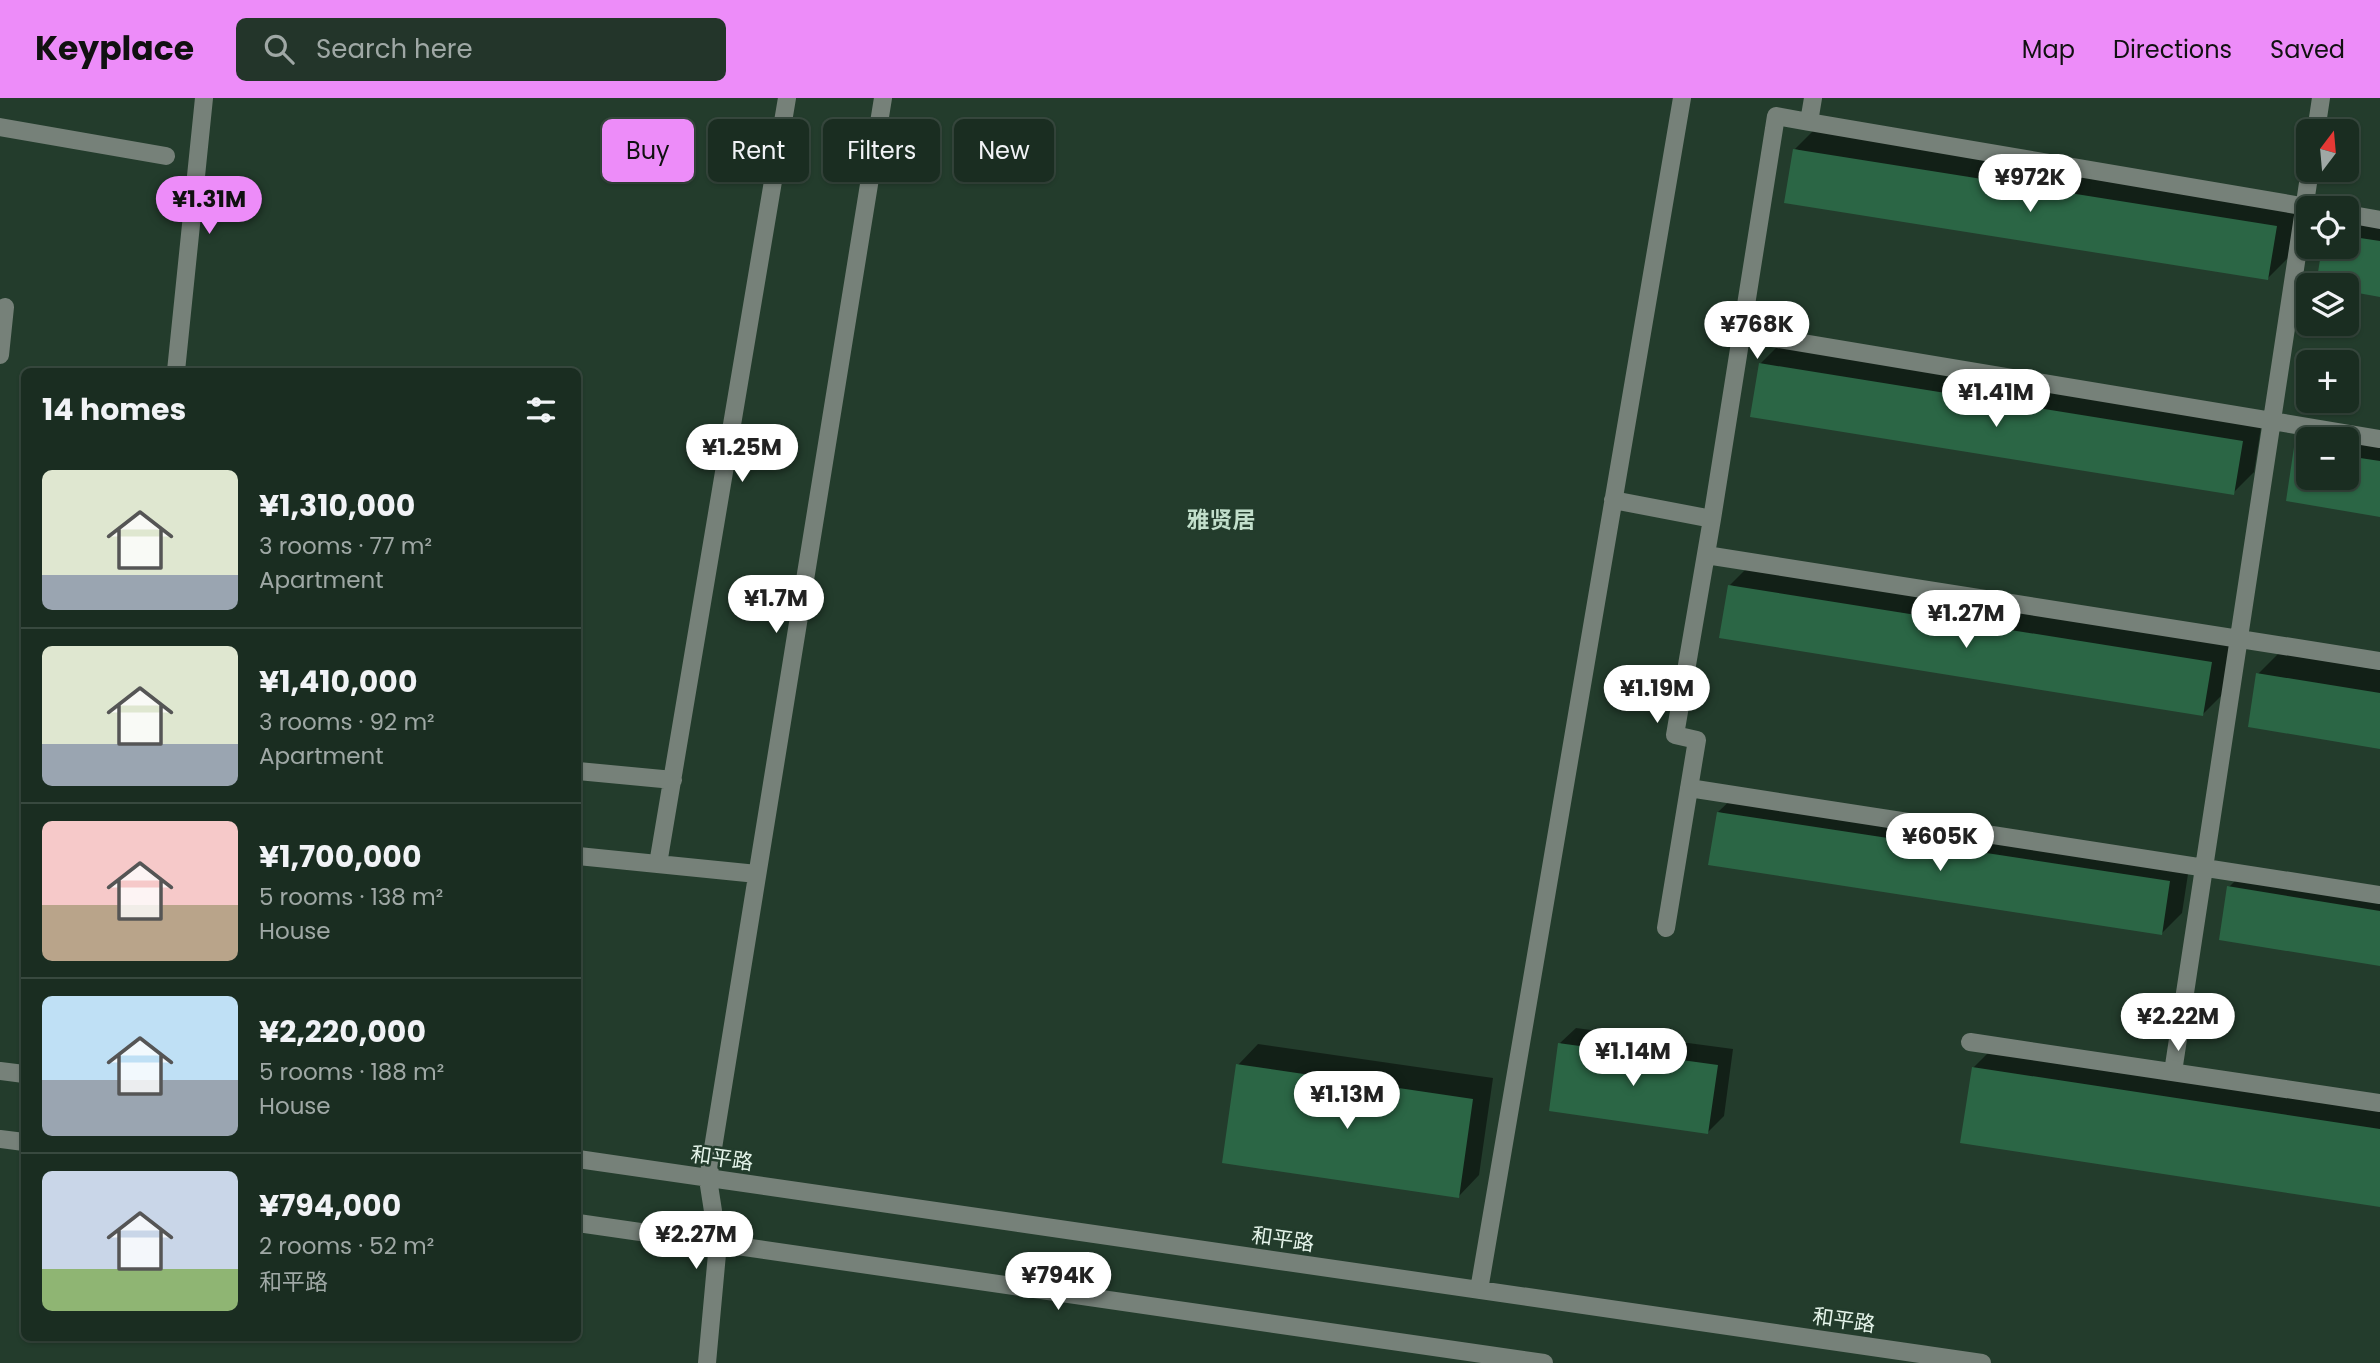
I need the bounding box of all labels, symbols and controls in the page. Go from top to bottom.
search box [236,18,726,81]
text: Keyplace [35,25,194,72]
icon: search [260,30,298,68]
text: Search here [316,31,473,67]
text: Map [2022,33,2075,66]
text: Directions [2113,33,2232,66]
text: Saved [2270,33,2345,66]
chip: Buy [602,119,694,182]
chip: Rent [708,119,809,182]
chip: Filters [823,119,940,182]
chip: New [954,119,1054,182]
north arrow [2296,119,2359,182]
map controls [2296,119,2359,490]
pin: ¥972K [1981,155,2079,214]
text: ¥972K [1994,161,2066,193]
pin: ¥1.31M [152,176,266,236]
text: ¥1.31M [172,183,246,215]
button: locate [2296,196,2359,259]
button: layers [2296,273,2359,336]
pin: ¥768K [1708,302,1806,361]
text: ¥768K [1720,308,1794,340]
button: + [2296,350,2359,413]
pin: ¥1.41M [1939,370,2053,429]
text: ¥1.41M [1958,376,2034,408]
text: 14 homes [42,388,186,431]
icon: filters [522,391,560,429]
pin: ¥1.25M [685,424,799,484]
button: − [2296,427,2359,490]
text: ¥1.25M [702,431,782,463]
text: ¥1,310,000 [259,484,415,527]
icon: home [98,498,182,582]
district label: 雅贤居 [1187,504,1256,536]
text: 3 rooms · 77 m² [259,530,432,562]
text: Apartment [259,564,384,596]
pin: ¥1.7M [727,575,825,635]
text: ¥1.7M [744,582,808,614]
pin: ¥1.27M [1909,590,2023,650]
text: ¥1.27M [1927,597,2005,629]
text: ¥1,410,000 [259,660,417,703]
pin: ¥1.19M [1600,666,1714,725]
text: ¥1.19M [1620,672,1694,704]
icon: home [98,674,182,758]
text: 3 rooms · 92 m² [259,706,435,738]
text: Apartment [259,740,384,772]
pin: ¥605K [1891,814,1989,873]
text: ¥605K [1902,820,1978,852]
text: ¥1,700,000 [259,835,421,878]
icon: home [98,849,182,933]
text: 5 rooms · 138 m² [259,881,443,913]
text: House [259,915,331,947]
pin: ¥2.22M [2121,993,2235,1053]
text: ¥2.22M [2137,1000,2219,1032]
text: ¥2,220,000 [259,1010,426,1053]
icon: home [98,1024,182,1108]
pin: ¥1.14M [1576,1028,1690,1088]
text: ¥1.14M [1595,1035,1671,1067]
text: 5 rooms · 188 m² [259,1056,444,1088]
pin: ¥1.13M [1290,1072,1404,1131]
text: ¥1.13M [1310,1078,1384,1110]
text: House [259,1090,331,1122]
street label: 和平路 [689,1139,755,1177]
text: ¥794,000 [259,1184,401,1227]
icon: home [98,1199,182,1283]
pin: ¥2.27M [639,1212,753,1271]
text: ¥2.27M [655,1218,737,1250]
street label: 和平路 [1250,1220,1316,1258]
text: 2 rooms · 52 m² [259,1230,434,1262]
pin: ¥794K [1009,1252,1107,1312]
text: ¥794K [1021,1259,1095,1291]
text: 和平路 [259,1266,328,1298]
street label: 和平路 [1811,1301,1877,1339]

